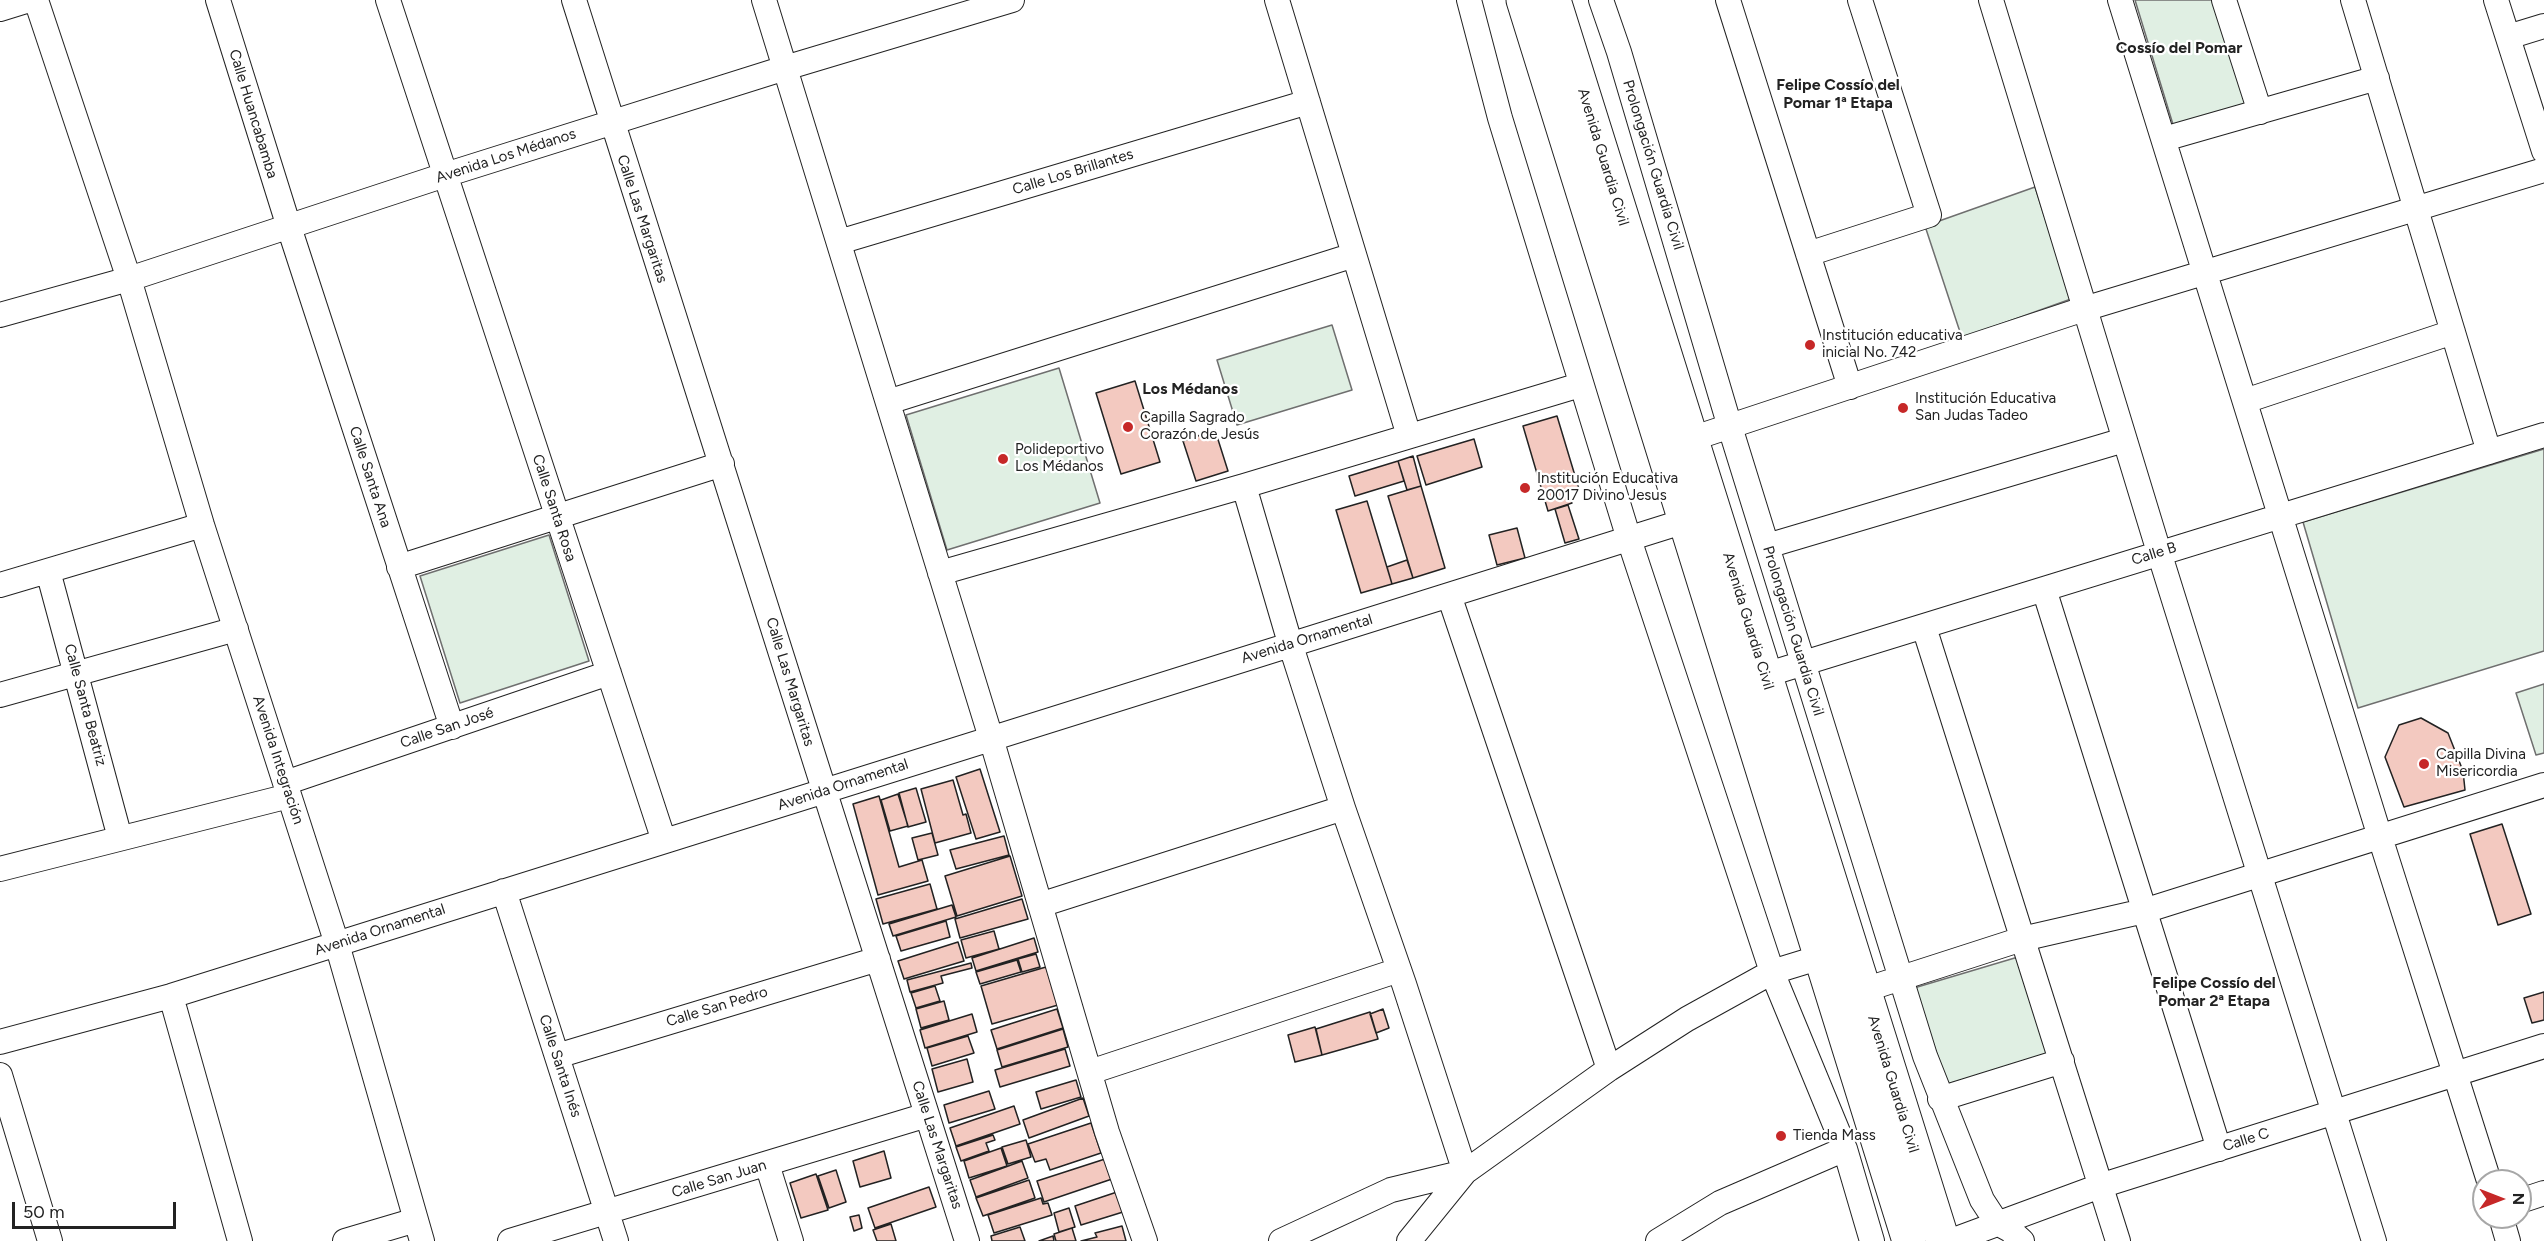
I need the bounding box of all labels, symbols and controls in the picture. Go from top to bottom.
district label: Cossío del Pomar [2116,38,2242,58]
street label: Calle Huancabamba [225,47,281,181]
district label: Felipe Cossío del Pomar 1ª Etapa [1776,75,1900,113]
street label: Prolongación Guardia Civil [1619,78,1687,252]
street label: Avenida Guardia Civil [1574,86,1632,228]
street label: Avenida Los Médanos [434,125,578,187]
street label: Calle Los Brillantes [1010,145,1136,199]
street label: Calle Las Margaritas [613,153,671,285]
place label: Institución educativa inicial No. 742 [1822,327,1963,362]
marker: Institución educativa inicial No. 742 [1803,338,1817,352]
district label: Los Médanos [1142,379,1238,399]
place label: Institución Educativa San Judas Tadeo [1915,390,2056,425]
marker: Institución Educativa San Judas Tadeo [1896,401,1910,415]
place label: Capilla Sagrado Corazón de Jesús [1140,409,1259,444]
marker: Capilla Sagrado Corazón de Jesús [1121,420,1135,434]
street label: Calle Santa Ana [345,424,395,530]
place label: Polideportivo Los Médanos [1015,441,1104,476]
street label: Calle Santa Rosa [528,452,580,564]
marker: Polideportivo Los Médanos [996,452,1010,466]
place label: Institución Educativa 20017 Divino Jesus [1537,470,1678,505]
marker: Institución Educativa 20017 Divino Jesus [1518,481,1532,495]
street label: Calle B [2129,539,2179,569]
street label: Prolongación Guardia Civil [1759,544,1827,718]
street label: Avenida Guardia Civil [1719,550,1777,692]
street label: Avenida Ornamental [1239,610,1375,668]
street label: Calle Las Margaritas [762,615,818,749]
street label: Calle Santa Beatriz [60,642,110,768]
street label: Avenida Integración [249,693,307,827]
street label: Calle San José [398,704,496,752]
place label: Capilla Divina Misericordia [2436,746,2526,781]
street label: Avenida Ornamental [775,755,911,815]
marker: Capilla Divina Misericordia [2417,757,2431,771]
street label: Avenida Ornamental [312,900,448,960]
district label: Felipe Cossío del Pomar 2ª Etapa [2152,973,2276,1011]
street label: Calle San Pedro [664,983,770,1031]
street label: Calle Santa Inés [535,1012,585,1120]
street label: Avenida Guardia Civil [1864,1013,1922,1155]
street label: Calle Las Margaritas [908,1079,966,1211]
street label: Calle C [2221,1124,2271,1156]
place label: Tienda Mass [1793,1127,1876,1145]
marker: Tienda Mass [1774,1129,1788,1143]
street label: Calle San Juan [670,1156,768,1202]
north arrow [2472,1169,2532,1229]
scale bar [15,1190,178,1228]
text: N [2509,1193,2528,1205]
text: 50 m [23,1201,65,1223]

